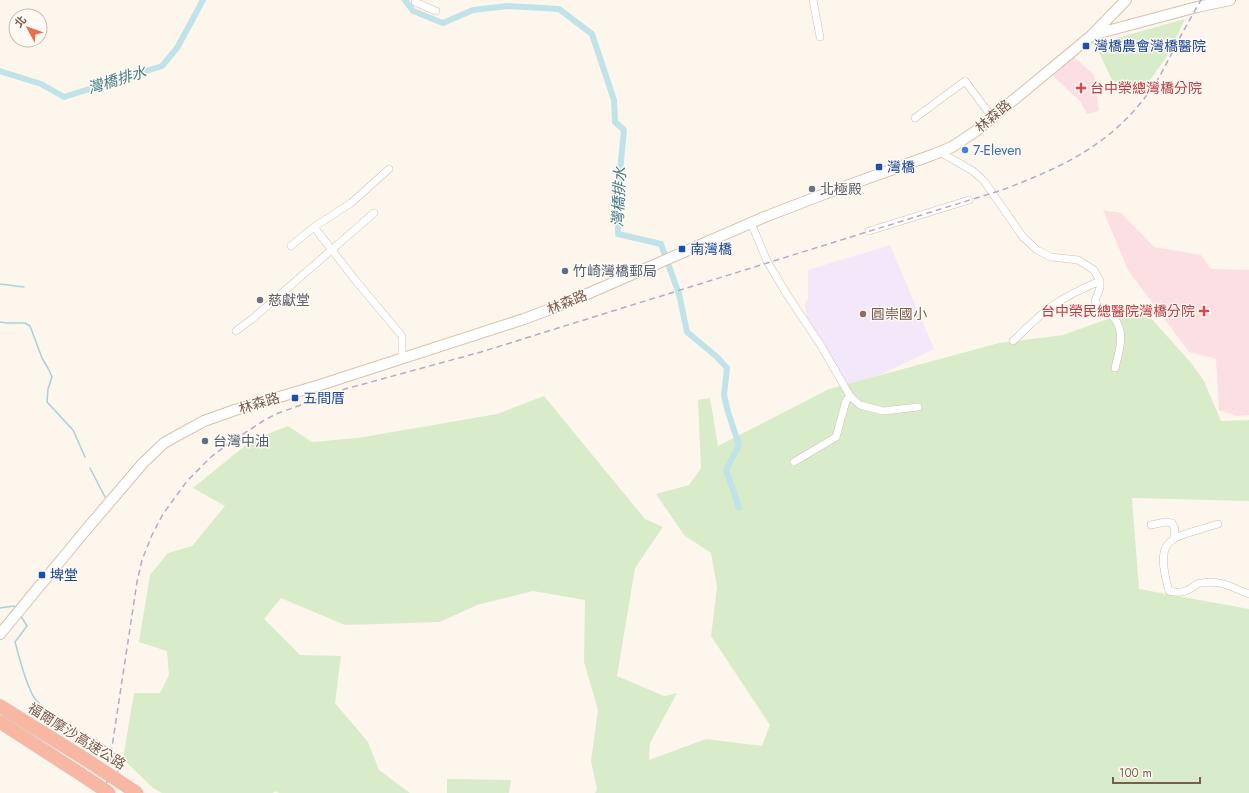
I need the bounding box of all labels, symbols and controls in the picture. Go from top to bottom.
north arrow [8,8,48,48]
text: 北 [11,12,30,31]
place label: 灣橋農會灣橋醫院 [1094,36,1206,56]
marker: 灣橋農會灣橋醫院 [1081,41,1091,51]
water label: 灣橋排水 [85,60,150,99]
place label: 台中榮總灣橋分院 [1090,78,1202,98]
marker: 台中榮總灣橋分院 [1075,82,1087,94]
street label: 林森路 [970,95,1016,137]
place label: 7-Eleven [973,140,1022,160]
marker: 7-Eleven [960,145,970,155]
place label: 灣橋 [887,157,915,177]
marker: 灣橋 [874,162,884,172]
water label: 灣橋排水 [606,165,632,228]
place label: 北極殿 [820,179,862,199]
marker: 北極殿 [807,184,817,194]
place label: 南灣橋 [690,239,732,259]
marker: 南灣橋 [677,244,687,254]
place label: 竹崎灣橋郵局 [573,261,657,281]
marker: 竹崎灣橋郵局 [560,266,570,276]
street label: 林森路 [544,285,590,319]
place label: 慈獻堂 [268,290,310,310]
marker: 慈獻堂 [255,295,265,305]
place label: 台中榮民總醫院灣橋分院 [1041,301,1195,321]
place label: 圓崇國小 [871,304,927,324]
marker: 台中榮民總醫院灣橋分院 [1198,305,1210,317]
marker: 圓崇國小 [858,309,868,319]
street label: 林森路 [236,387,282,419]
place label: 五間厝 [303,388,345,408]
marker: 五間厝 [290,393,300,403]
place label: 台灣中油 [213,431,269,451]
marker: 台灣中油 [200,436,210,446]
place label: 埤堂 [50,565,78,585]
marker: 埤堂 [37,570,47,580]
street label: 福爾摩沙高速公路 [24,698,130,774]
scale bar [1113,759,1200,785]
text: 100 m [1119,764,1152,782]

